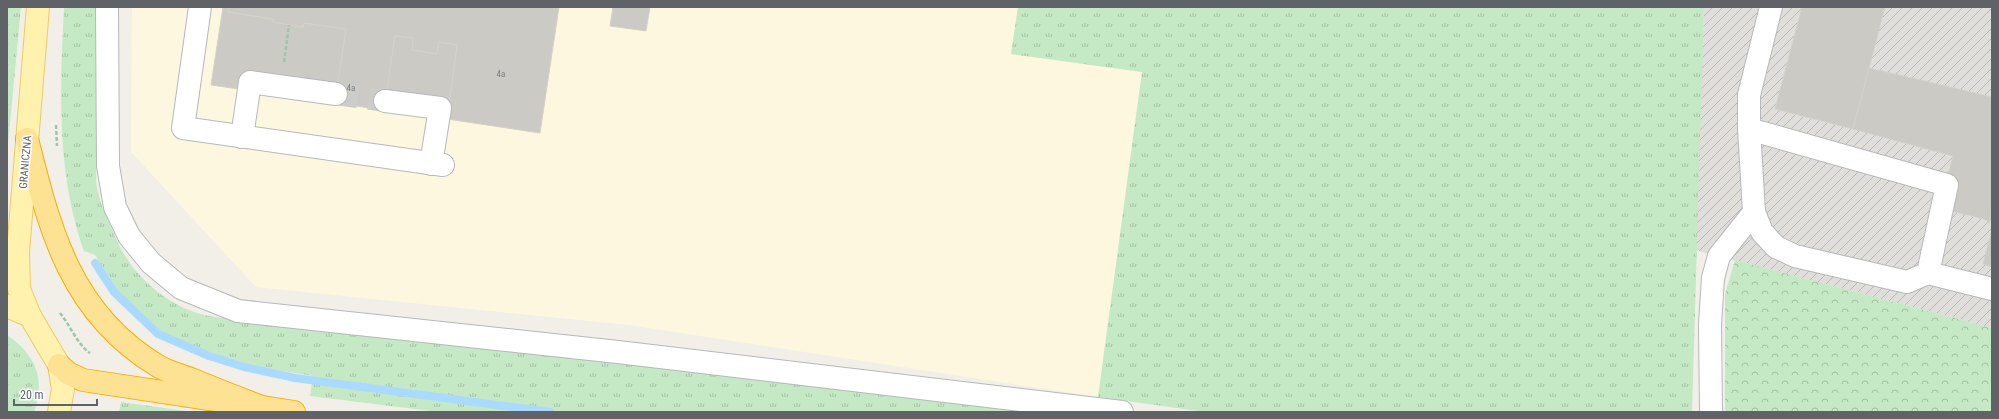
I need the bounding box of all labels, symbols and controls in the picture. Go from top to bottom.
house number: 4a [497,69,505,79]
house number: 4a [347,83,355,93]
street label: GRANICZNA [17,134,34,189]
scale bar [14,381,97,407]
text: 20 m [20,388,44,402]

